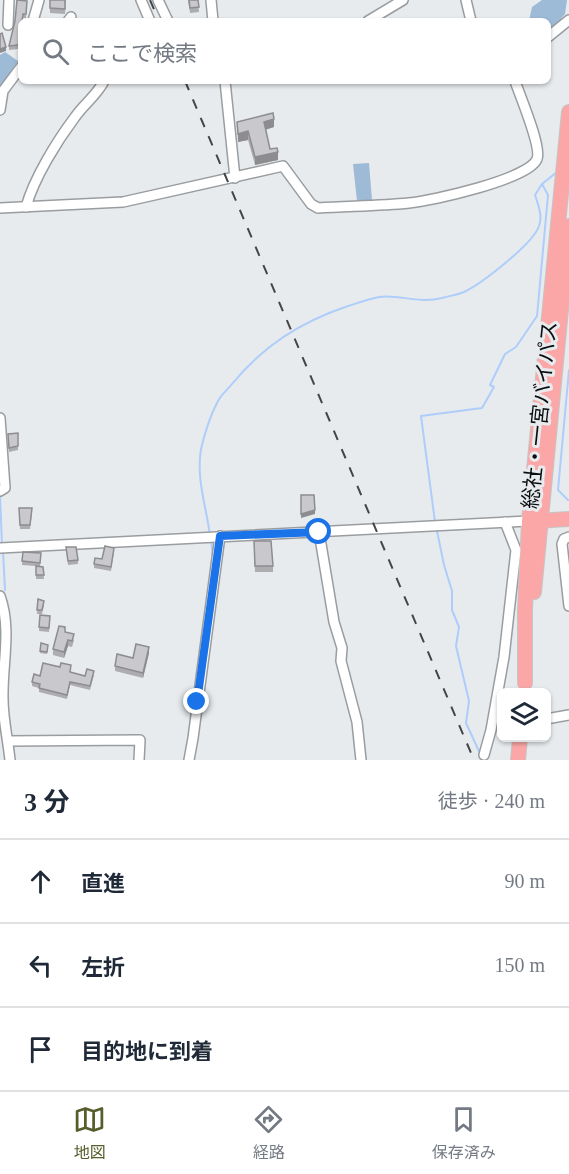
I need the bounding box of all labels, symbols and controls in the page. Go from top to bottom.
search box [18,18,551,84]
icon: search [39,35,72,68]
text: ここで検索 [87,41,197,66]
street label: 総社・一宮バイパス [518,320,562,510]
route start [305,518,331,544]
route end [183,688,209,714]
map controls [497,688,551,742]
button: layers [497,688,551,742]
text: 3 分 [24,788,70,817]
text: 徒歩 · 240 m [438,790,545,812]
icon: ahead [24,865,57,898]
text: 90 m [504,870,545,892]
text: 直進 [81,871,125,896]
icon: left [24,949,57,982]
text: 150 m [494,954,545,976]
text: 左折 [81,955,125,980]
icon: arrive [24,1033,57,1066]
text: 目的地に到着 [81,1039,213,1064]
tab: 地図 [73,1103,106,1163]
tab: 経路 [252,1103,285,1163]
tab: 保存済み [432,1103,496,1163]

